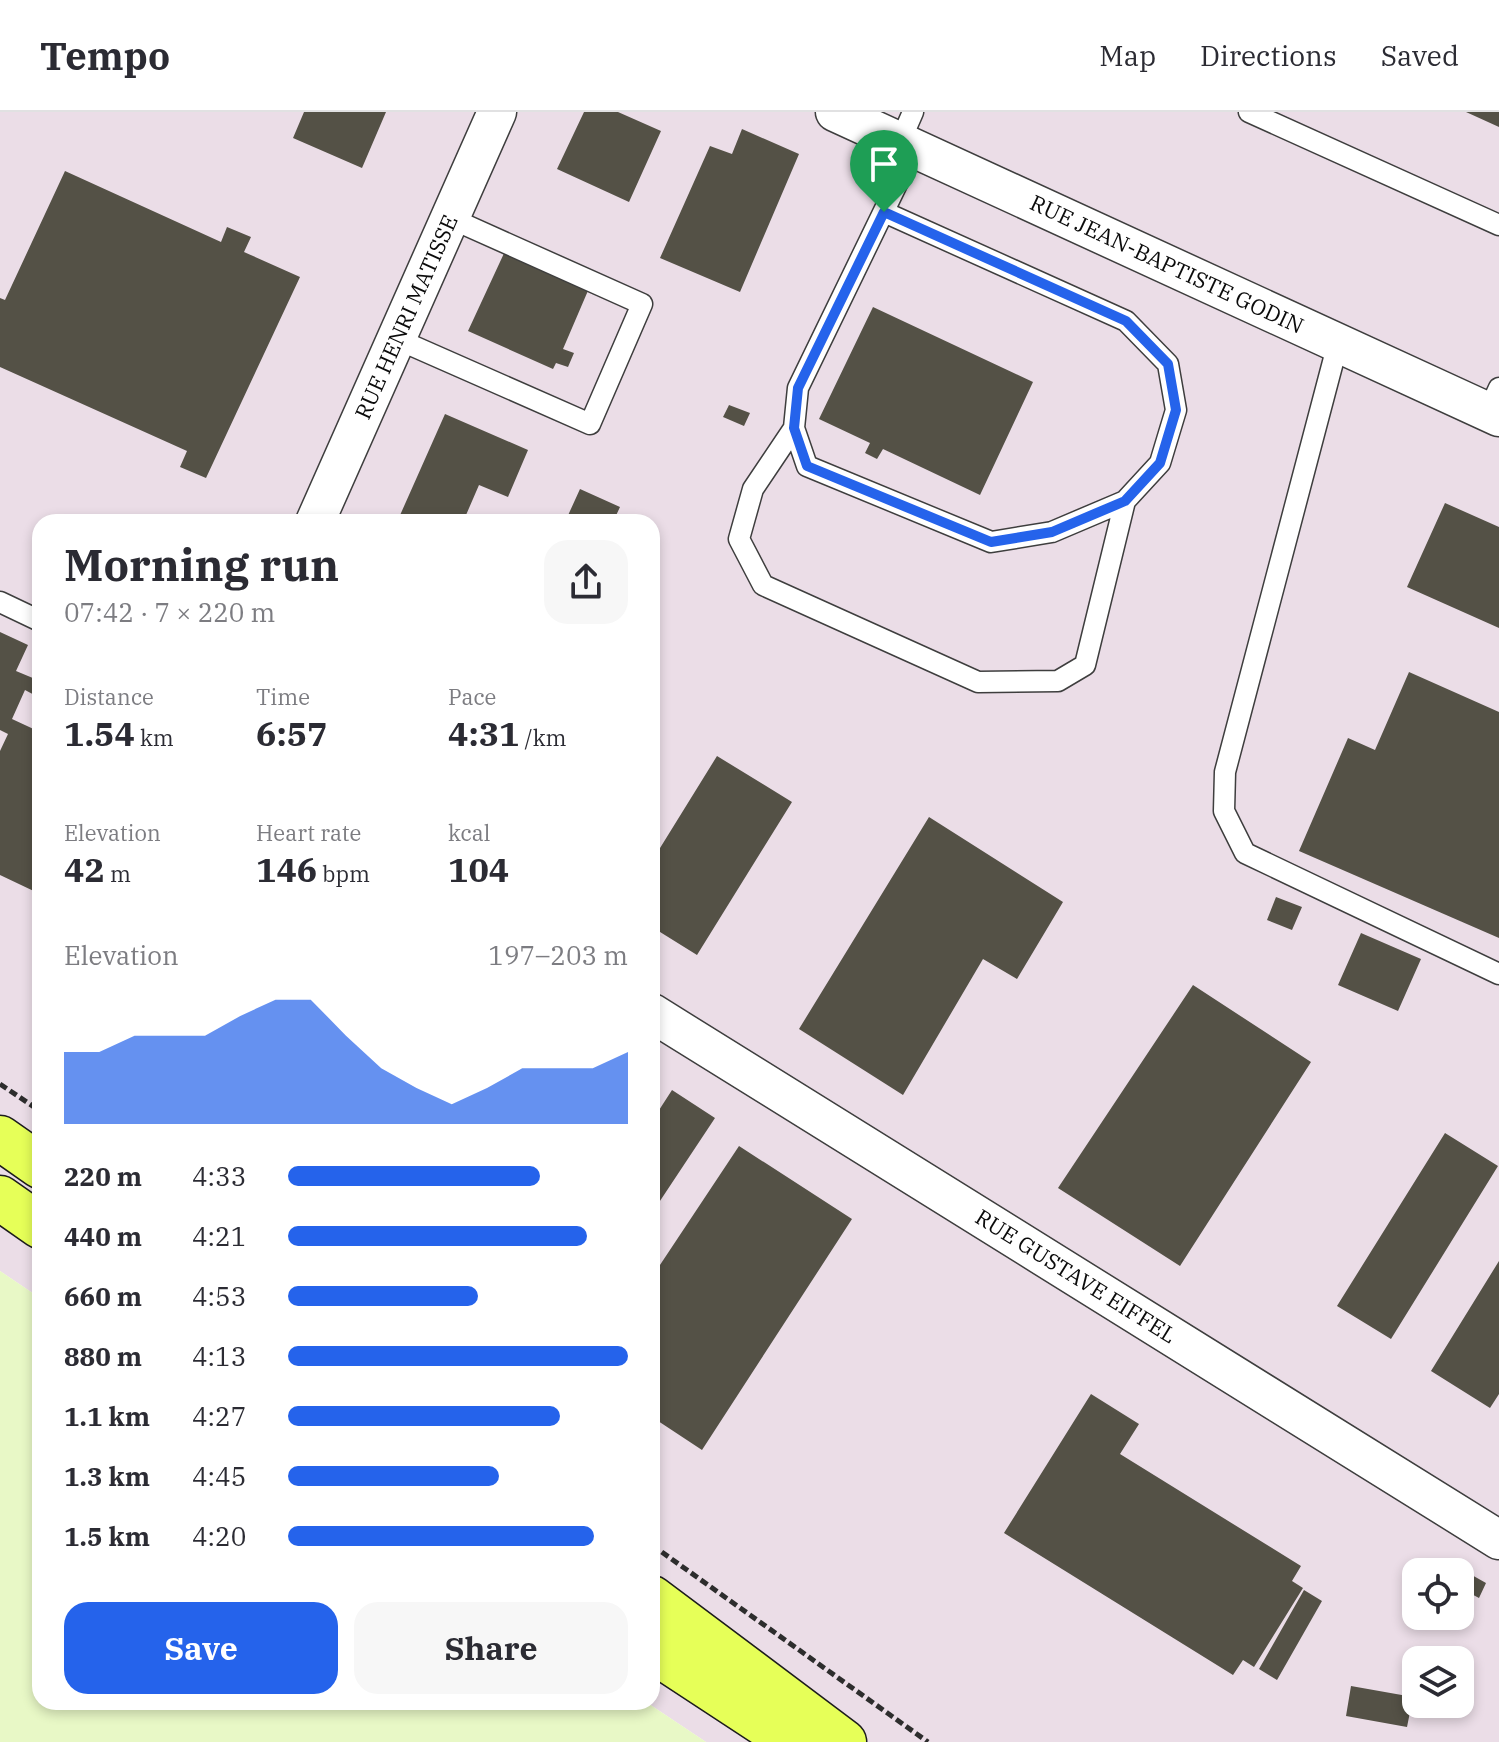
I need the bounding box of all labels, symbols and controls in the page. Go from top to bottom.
text: Tempo [40,31,170,80]
text: Map [1099,37,1156,74]
text: Directions [1200,37,1337,74]
text: Saved [1381,37,1459,74]
pin [850,130,918,212]
icon: arrive [862,142,906,186]
street label: RUE JEAN-BAPTISTE GODIN [1026,187,1309,340]
street label: RUE HENRI MATISSE [347,210,464,424]
text: Morning run [64,536,339,593]
button: share [544,540,628,624]
text: 07:42 · 7 × 220 m [64,595,275,629]
text: Distance [64,682,154,711]
text: Time [256,682,310,711]
text: Pace [448,682,496,711]
text: 1.54 [64,711,135,755]
text: 6:57 [256,711,328,755]
text: 4:31 [448,711,520,755]
text: km [135,723,174,752]
text: /km [520,723,567,752]
text: Elevation [64,818,161,847]
text: Heart rate [256,818,361,847]
text: kcal [448,818,490,847]
text: 42 [64,847,105,891]
text: 146 [256,847,317,891]
text: 104 [448,847,509,891]
text: m [105,859,131,888]
text: bpm [317,859,370,888]
text: Elevation [64,938,179,972]
text: 197–203 m [488,938,628,972]
text: 220 m [64,1159,142,1193]
text: 4:33 [192,1159,246,1193]
street label: RUE GUSTAVE EIFFEL [970,1202,1182,1349]
text: 440 m [64,1219,142,1253]
text: 4:21 [192,1219,246,1253]
text: 660 m [64,1279,142,1313]
text: 4:53 [192,1279,246,1313]
text: 880 m [64,1339,142,1373]
text: 4:13 [192,1339,246,1373]
text: 1.1 km [64,1399,150,1433]
text: 4:27 [192,1399,246,1433]
text: 1.3 km [64,1459,150,1493]
text: 4:45 [192,1459,246,1493]
text: 1.5 km [64,1519,150,1553]
text: 4:20 [192,1519,246,1553]
map controls [1402,1558,1474,1718]
button: locate [1402,1558,1474,1630]
button: Save [64,1602,338,1694]
button: Share [354,1602,628,1694]
button: layers [1402,1646,1474,1718]

